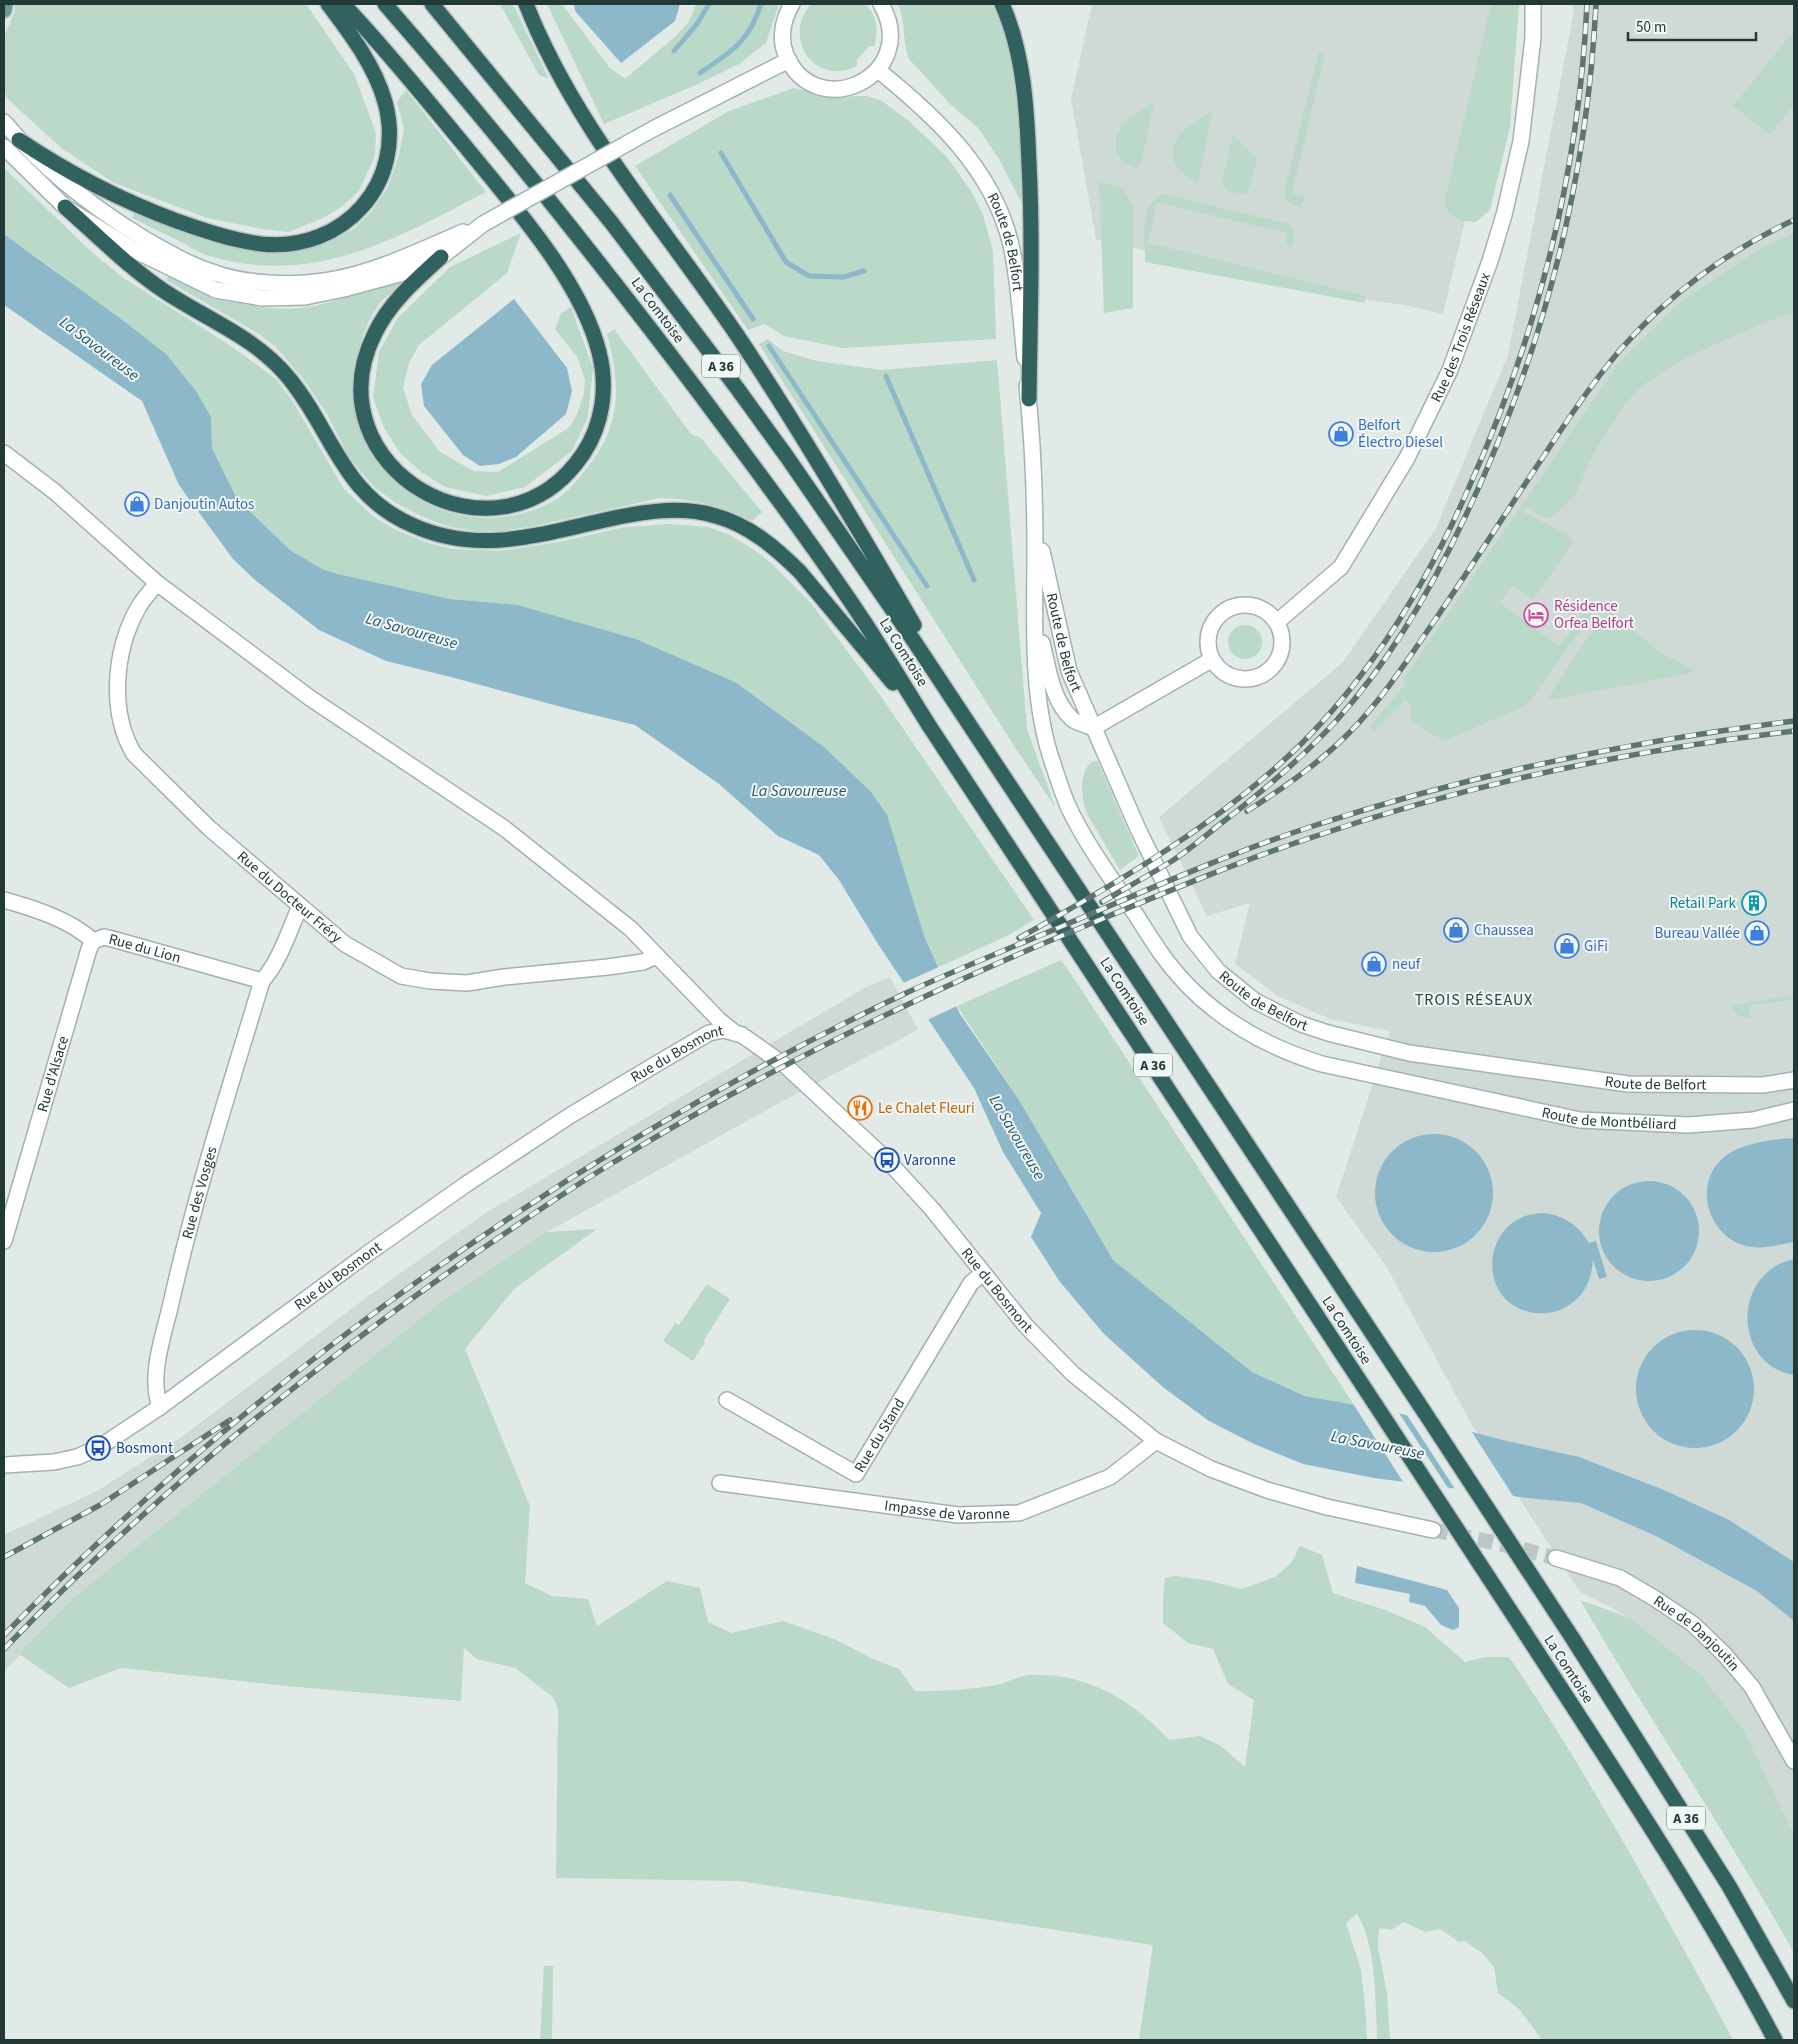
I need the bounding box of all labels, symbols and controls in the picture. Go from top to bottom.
scale bar [1628,10,1756,42]
text: 50 m [1636,17,1666,38]
street label: Route de Belfort [982,189,1028,292]
street label: Rue des Trois Réseaux [1426,270,1496,406]
street label: La Comtoise [626,273,689,348]
water label: La Savoureuse [55,311,144,386]
road number: A 36 [702,354,740,378]
place label: Belfort Électro Diesel [1358,415,1443,453]
shop icon: Belfort Électro Diesel [1328,421,1354,447]
shop icon: Danjoutin Autos [124,491,150,517]
place label: Danjoutin Autos [154,494,254,515]
street label: Route de Belfort [1041,591,1087,695]
place label: Résidence Orfea Belfort [1554,596,1634,634]
hotel icon: Résidence Orfea Belfort [1523,602,1549,628]
water label: La Savoureuse [363,607,461,655]
street label: La Comtoise [874,614,933,691]
water label: La Savoureuse [752,780,847,802]
street label: Rue du Docteur Fréry [232,846,346,948]
building icon: Retail Park [1741,890,1767,916]
place label: Retail Park [1669,893,1737,914]
shop icon: Chaussea [1443,917,1469,943]
place label: Chaussea [1474,920,1534,941]
shop icon: Bureau Vallée [1744,920,1770,946]
place label: Bureau Vallée [1655,923,1740,944]
street label: Rue du Lion [106,929,183,969]
shop icon: GiFi [1554,933,1580,959]
place label: GiFi [1584,936,1608,957]
shop icon: neuf [1361,951,1387,977]
street label: La Comtoise [1095,953,1154,1029]
place label: neuf [1392,954,1421,975]
street label: Route de Belfort [1214,966,1310,1037]
district label: TROIS RÉSEAUX [1415,989,1533,1011]
street label: Rue du Bosmont [627,1020,725,1088]
street label: Rue d'Alsace [32,1034,74,1115]
road number: A 36 [1134,1054,1172,1076]
street label: Route de Belfort [1604,1071,1707,1096]
water label: La Savoureuse [984,1091,1051,1184]
restaurant icon: Le Chalet Fleuri [847,1095,873,1121]
place label: Le Chalet Fleuri [878,1098,975,1119]
street label: Route de Montbéliard [1540,1102,1677,1135]
street label: Rue des Vosges [177,1144,222,1241]
bus stop icon: Varonne [874,1147,900,1173]
place label: Varonne [904,1150,956,1171]
street label: Rue du Bosmont [290,1237,386,1315]
street label: Rue du Bosmont [956,1243,1037,1338]
street label: La Comtoise [1317,1292,1376,1368]
street label: Rue du Stand [849,1394,910,1477]
water label: La Savoureuse [1329,1425,1427,1465]
bus stop icon: Bosmont [85,1435,111,1461]
place label: Bosmont [116,1438,173,1459]
street label: Impasse de Varonne [883,1495,1010,1526]
street label: Rue de Danjoutin [1649,1591,1744,1676]
street label: La Comtoise [1539,1631,1598,1707]
road number: A 36 [1667,1806,1705,1830]

